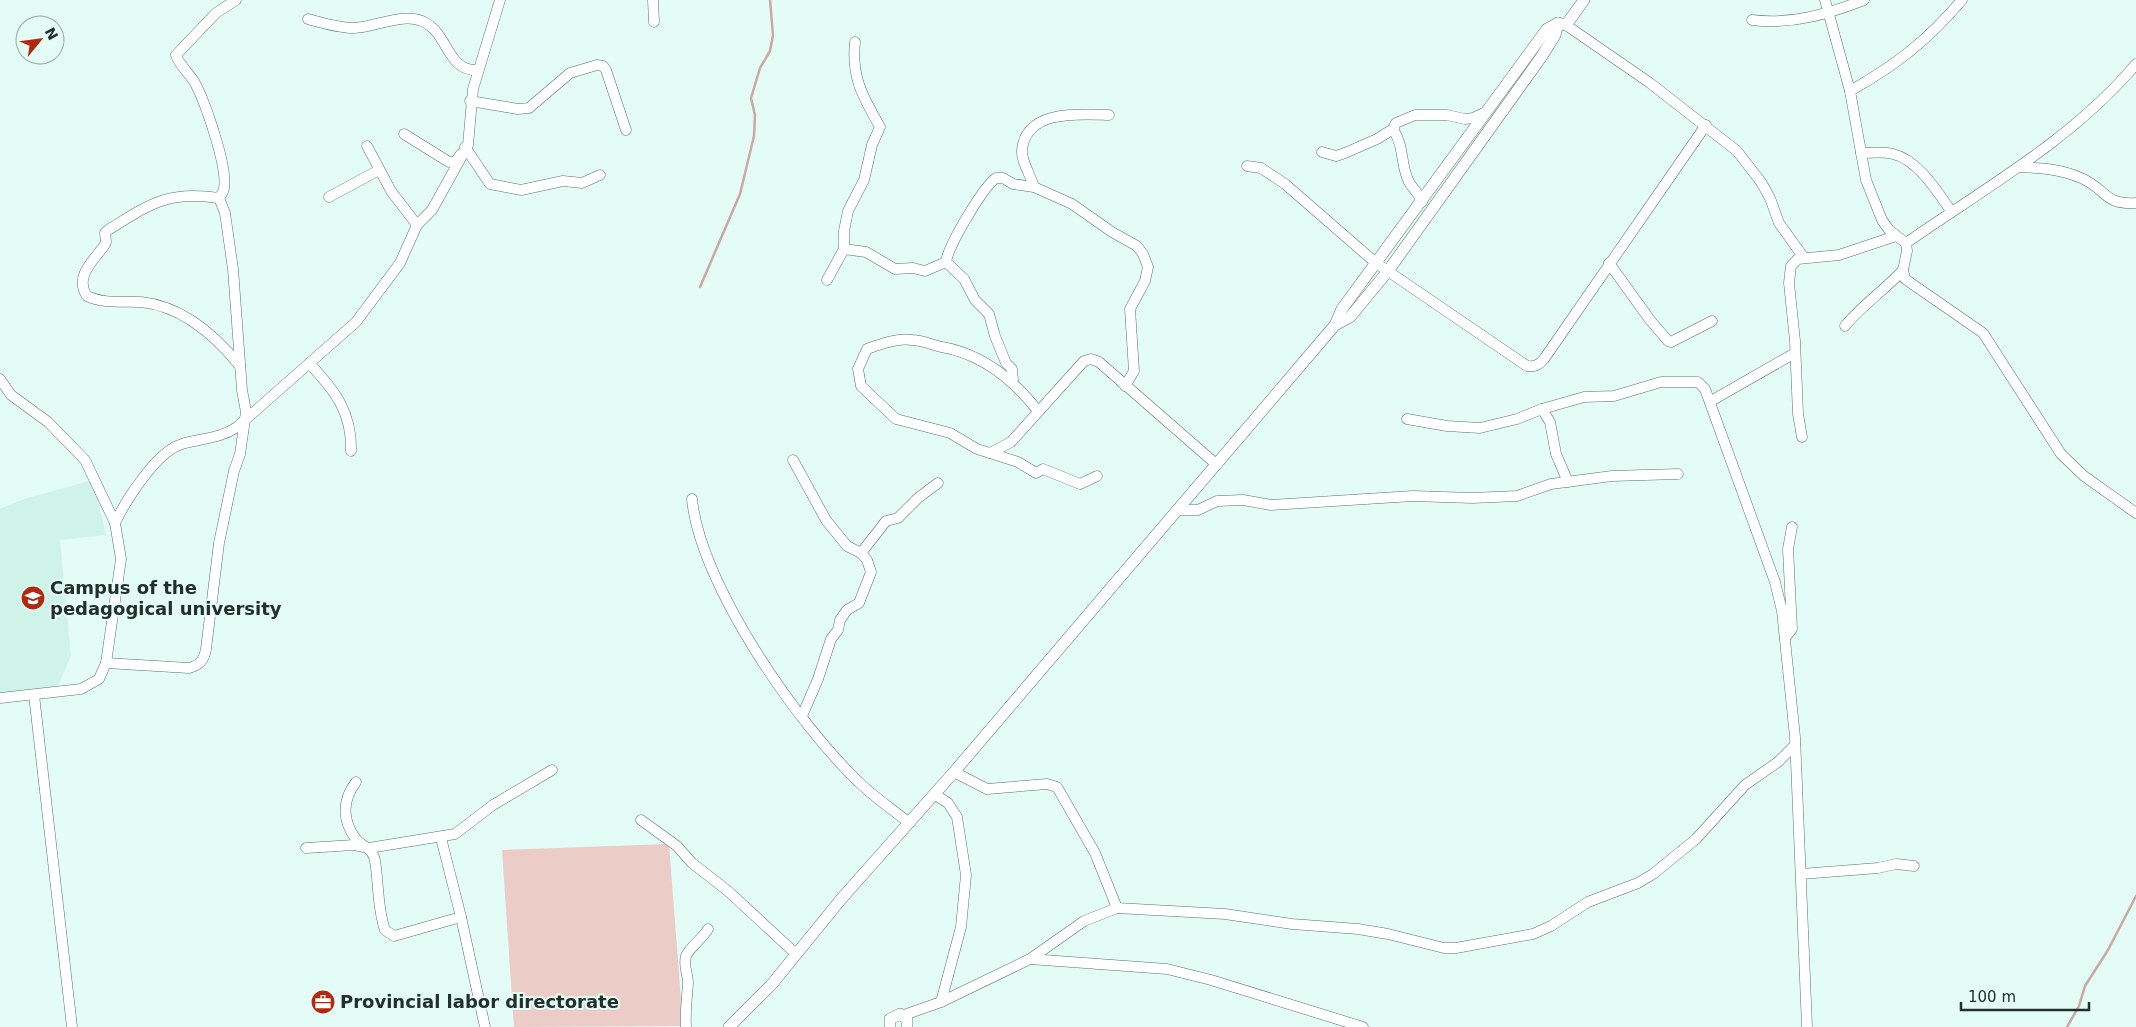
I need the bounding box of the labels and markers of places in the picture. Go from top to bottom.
place label: Campus of the pedagogical university [50,577,282,619]
school or university icon: Campus of the pedagogical university [20,585,46,611]
office icon: Provincial labor directorate [310,989,336,1015]
place label: Provincial labor directorate [340,991,619,1012]

